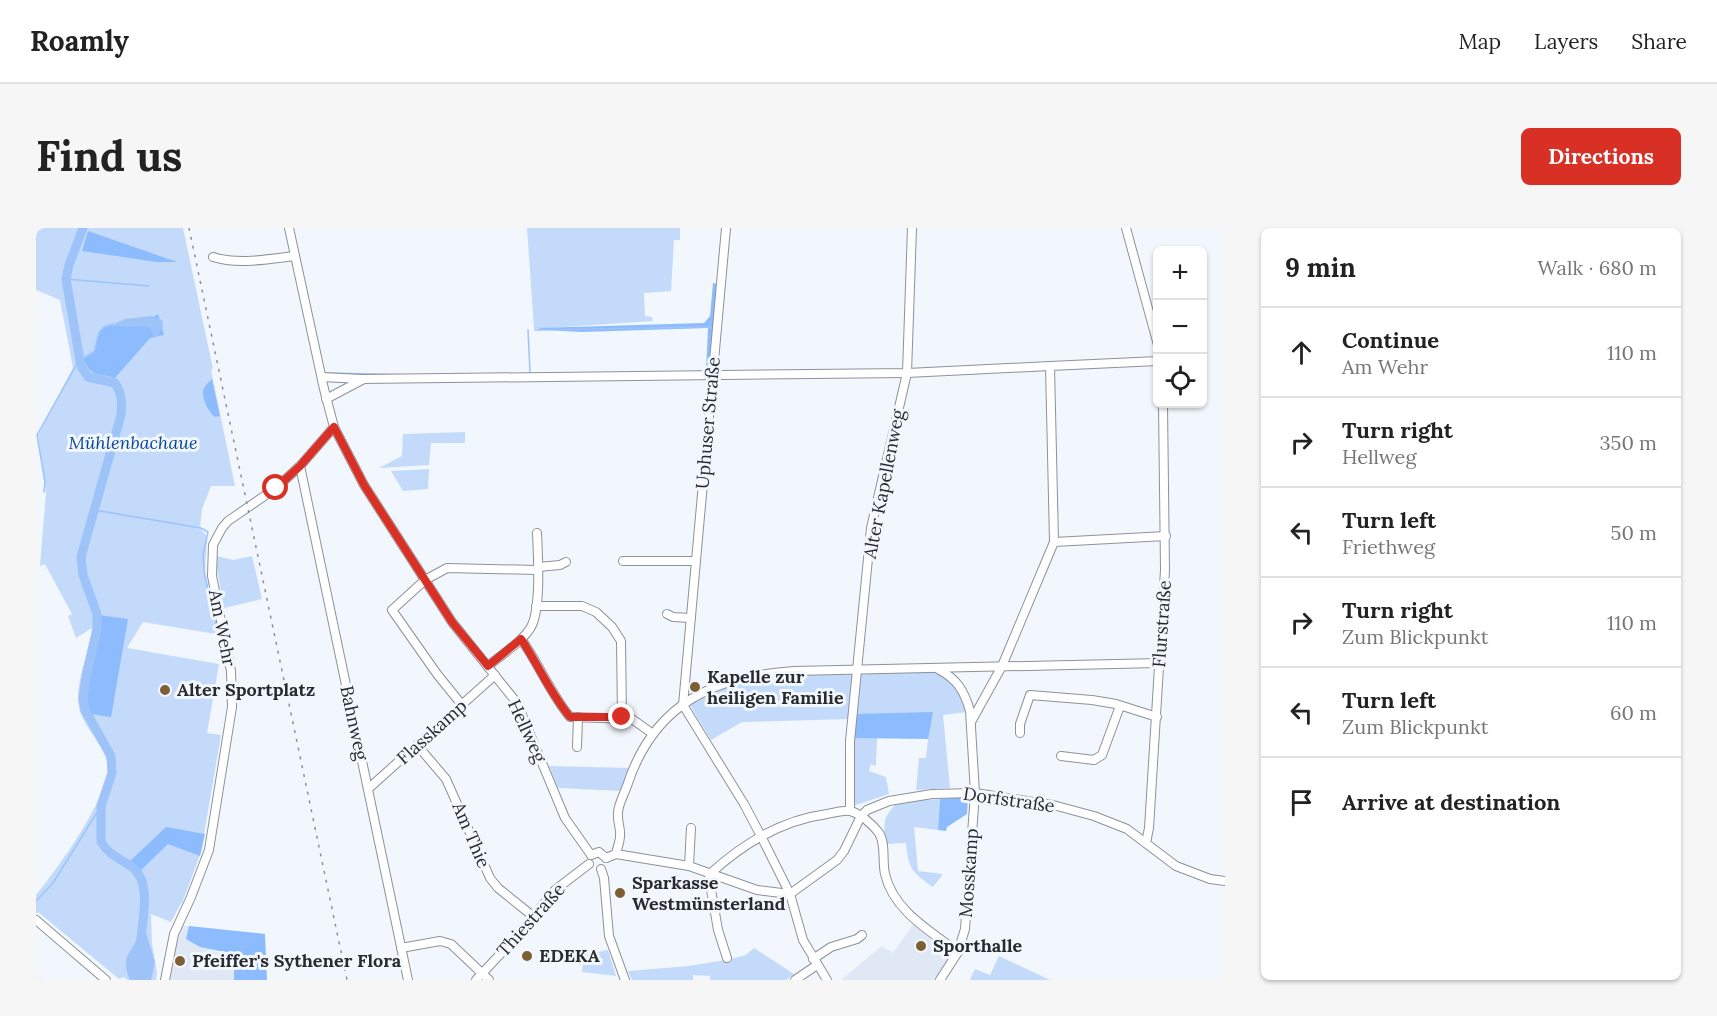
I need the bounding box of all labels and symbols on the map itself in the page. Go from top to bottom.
street label: Uphuser Straße [690,356,725,490]
street label: Alter Kapellenweg [858,406,909,561]
park label: Mühlenbachaue [68,431,198,454]
route start [262,474,288,500]
street label: Flurstraße [1147,579,1176,668]
street label: Am Wehr [204,587,241,668]
place label: Kapelle zur heiligen Familie [707,665,844,709]
place label: Alter Sportplatz [177,678,315,701]
marker: Kapelle zur heiligen Familie [688,680,702,694]
marker: Alter Sportplatz [158,683,172,697]
street label: Bahnweg [335,683,374,763]
street label: Flasskamp [392,694,472,769]
street label: Hellweg [503,696,552,767]
route end [608,703,634,729]
street label: Dorfstraße [962,782,1057,817]
street label: Am Thie [447,798,496,871]
street label: Mosskamp [954,828,983,918]
place label: Sparkasse Westmünsterland [632,871,786,915]
street label: Thiestraße [492,878,570,961]
marker: Sparkasse Westmünsterland [613,886,627,900]
place label: Sporthalle [933,934,1023,957]
marker: Sporthalle [914,939,928,953]
place label: EDEKA [539,944,600,967]
place label: Pfeiffer's Sythener Flora [192,949,402,972]
marker: EDEKA [520,949,534,963]
marker: Pfeiffer's Sythener Flora [173,954,187,968]

